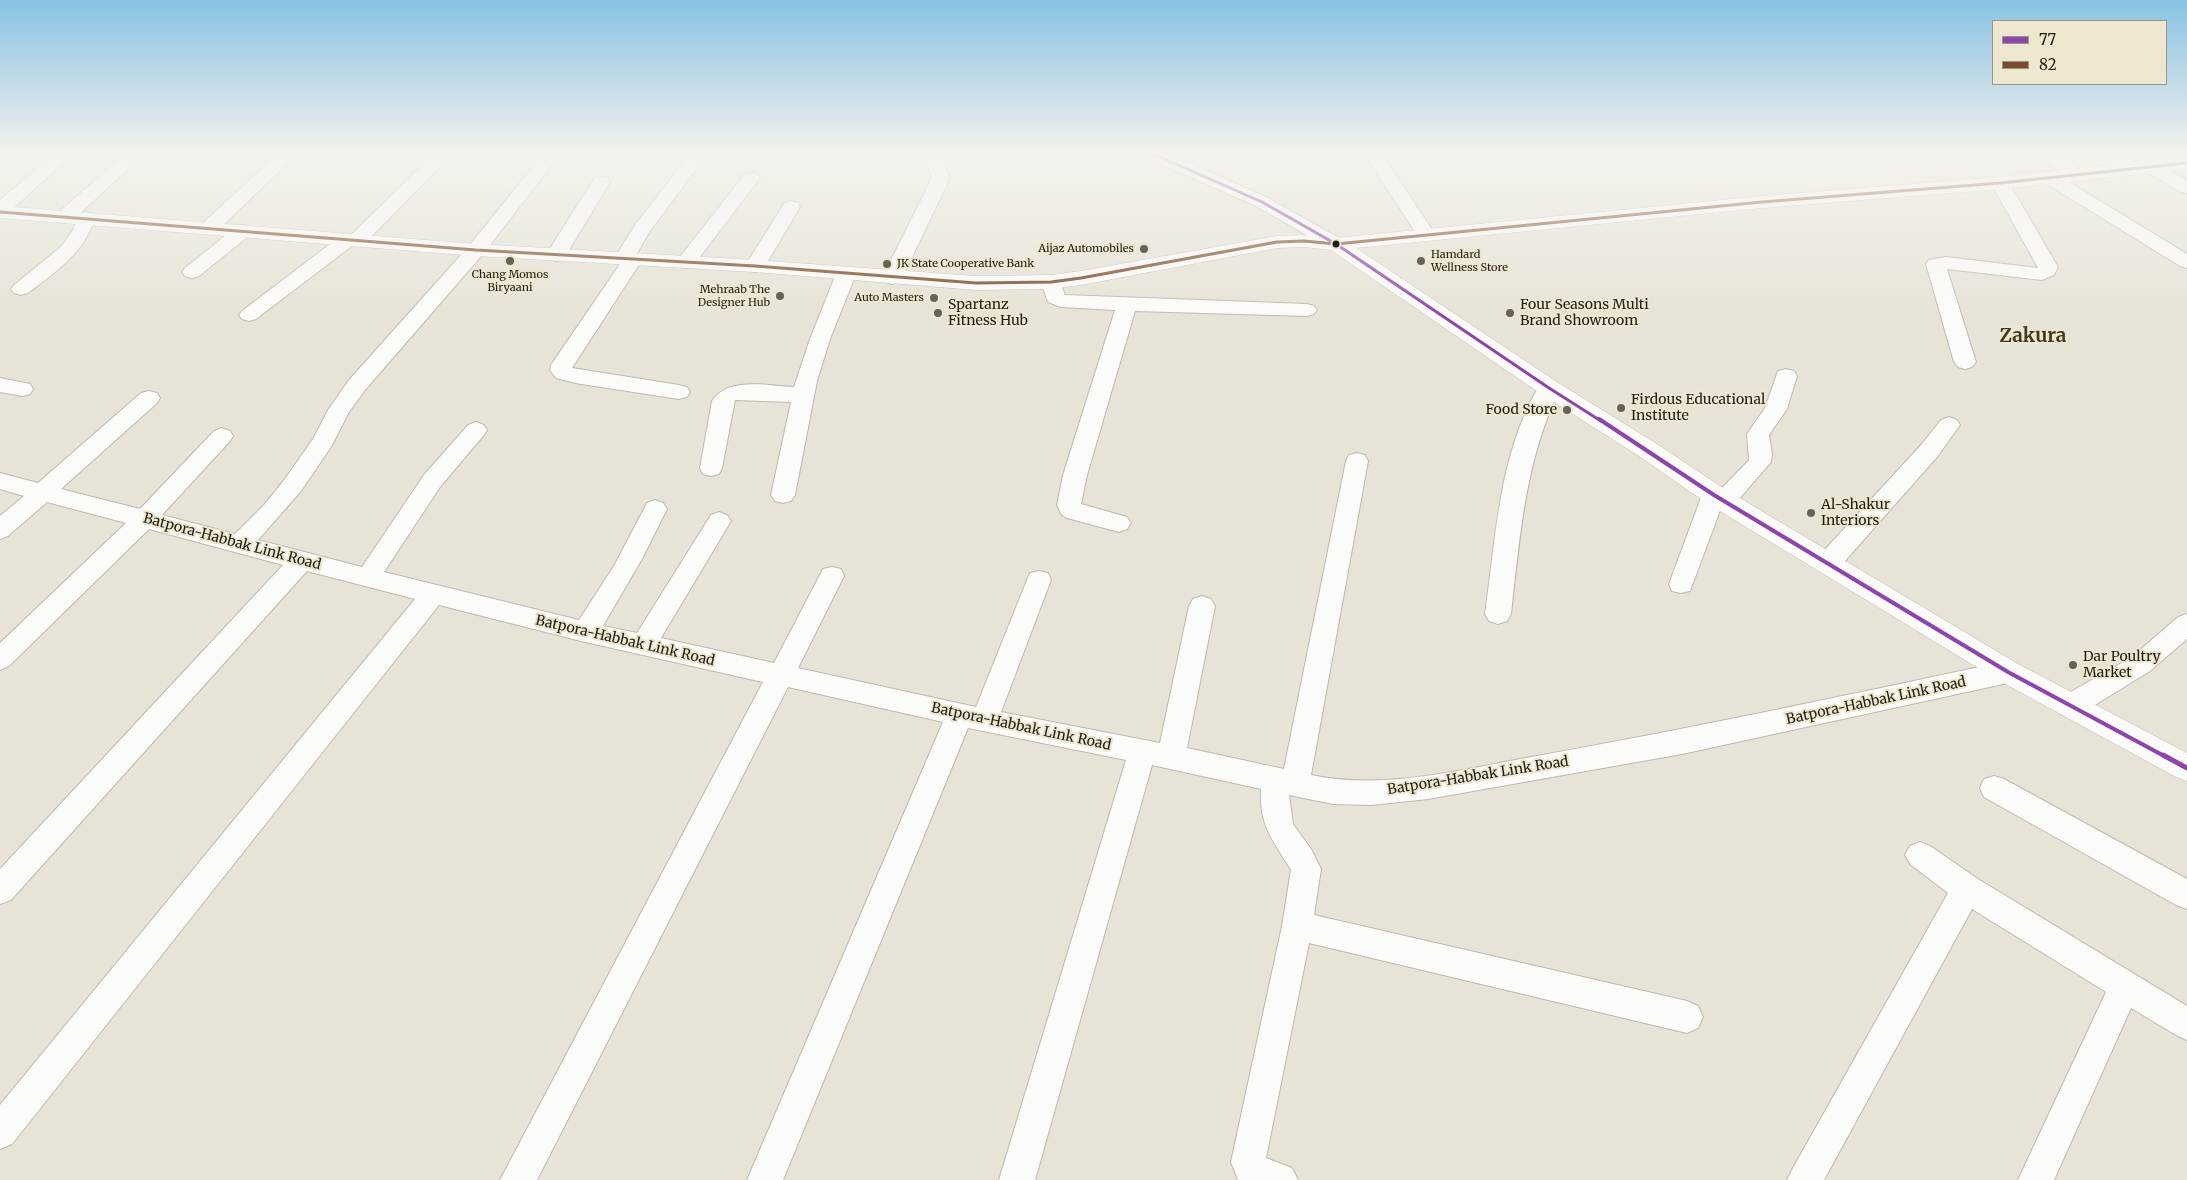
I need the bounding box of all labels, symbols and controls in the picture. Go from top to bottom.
legend [1992,20,2167,85]
text: 77 [2039,30,2056,49]
text: 82 [2039,55,2057,74]
unlabelled marker [1331,239,1341,249]
place label: Aijaz Automobiles [1038,242,1134,256]
marker: Aijaz Automobiles [1138,243,1150,255]
place label: Hamdard Wellness Store [1431,248,1508,274]
marker: Chang Momos Biryaani [504,255,516,267]
marker: Hamdard Wellness Store [1415,255,1427,267]
place label: JK State Cooperative Bank [897,257,1034,271]
marker: JK State Cooperative Bank [881,258,893,270]
place label: Chang Momos Biryaani [472,268,548,294]
place label: Mehraab The Designer Hub [698,283,770,309]
marker: Mehraab The Designer Hub [774,290,786,302]
place label: Auto Masters [854,291,924,305]
marker: Auto Masters [928,292,940,304]
place label: Spartanz Fitness Hub [948,297,1028,330]
place label: Four Seasons Multi Brand Showroom [1520,297,1649,330]
marker: Spartanz Fitness Hub [932,307,944,319]
marker: Four Seasons Multi Brand Showroom [1504,307,1516,319]
district label: Zakura [2000,326,2066,348]
place label: Firdous Educational Institute [1631,392,1765,424]
place label: Food Store [1485,402,1557,418]
marker: Firdous Educational Institute [1615,402,1627,414]
marker: Food Store [1561,404,1573,416]
place label: Al-Shakur Interiors [1821,497,1890,530]
marker: Al-Shakur Interiors [1805,507,1817,519]
street label: Batpora-Habbak Link Road [141,510,323,574]
street label: Batpora-Habbak Link Road [534,612,716,670]
place label: Dar Poultry Market [2083,649,2161,682]
marker: Dar Poultry Market [2067,659,2079,671]
street label: Batpora-Habbak Link Road [1785,674,1967,728]
street label: Batpora-Habbak Link Road [930,700,1112,754]
street label: Batpora-Habbak Link Road [1386,753,1570,799]

